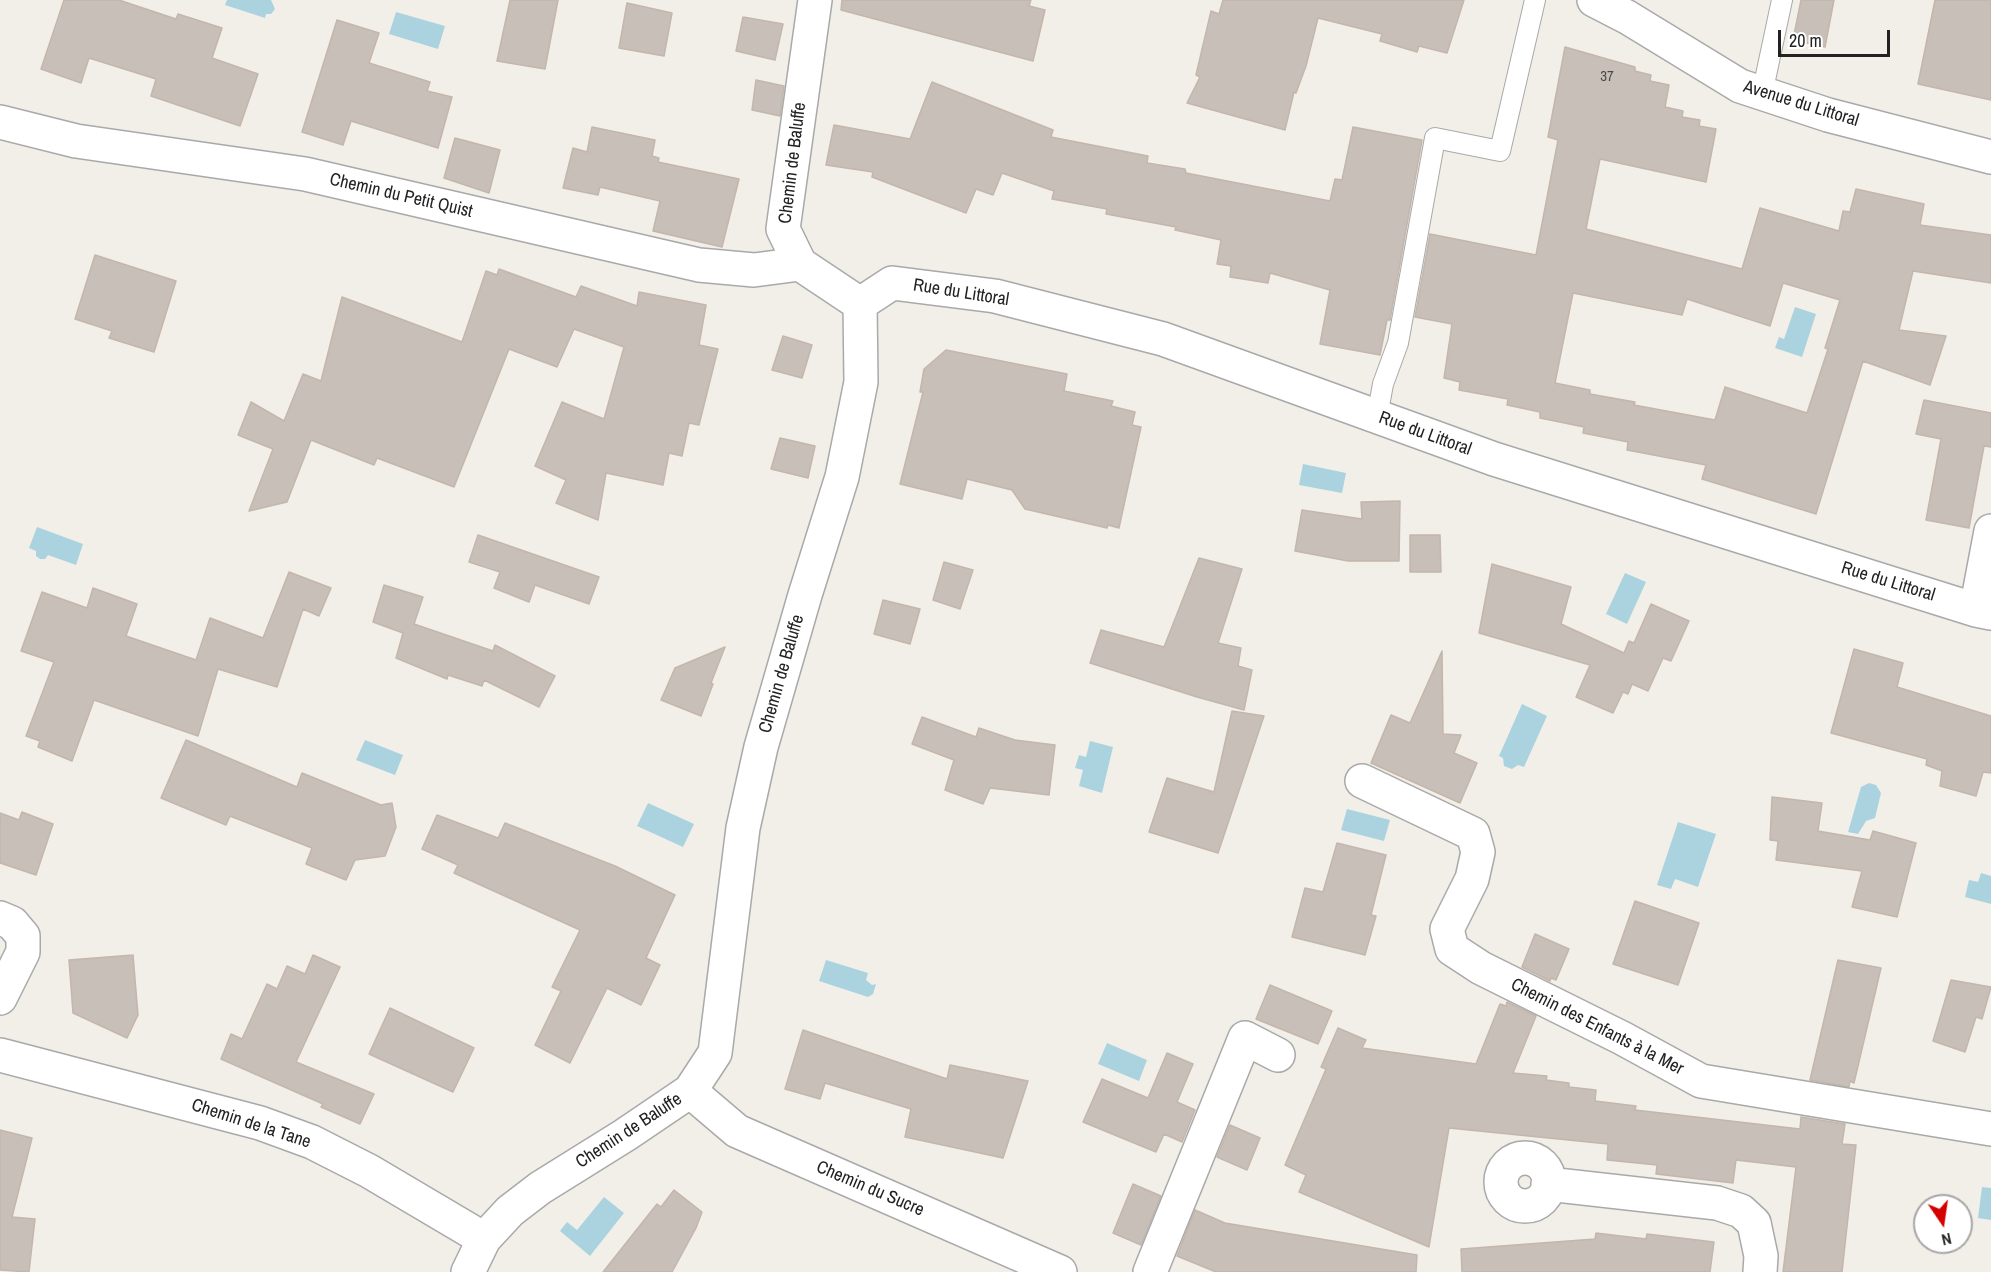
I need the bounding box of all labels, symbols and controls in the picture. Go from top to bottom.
scale bar [1781,18,1894,56]
text: 20 m [1789,28,1822,53]
house number: 37 [1600,68,1614,86]
street label: Avenue du Littoral [1741,76,1861,132]
street label: Chemin de Baluffe [775,101,811,225]
street label: Chemin du Petit Quist [327,169,475,223]
street label: Rue du Littoral [911,275,1011,311]
street label: Rue du Littoral [1376,407,1474,461]
street label: Rue du Littoral [1839,558,1937,606]
street label: Chemin de Baluffe [755,612,809,736]
street label: Chemin des Enfants à la Mer [1507,974,1687,1080]
street label: Chemin de Baluffe [572,1089,686,1173]
street label: Chemin de la Tane [189,1095,313,1153]
street label: Chemin du Sucre [813,1157,927,1221]
north arrow [1913,1194,1973,1254]
text: N [1940,1228,1954,1251]

